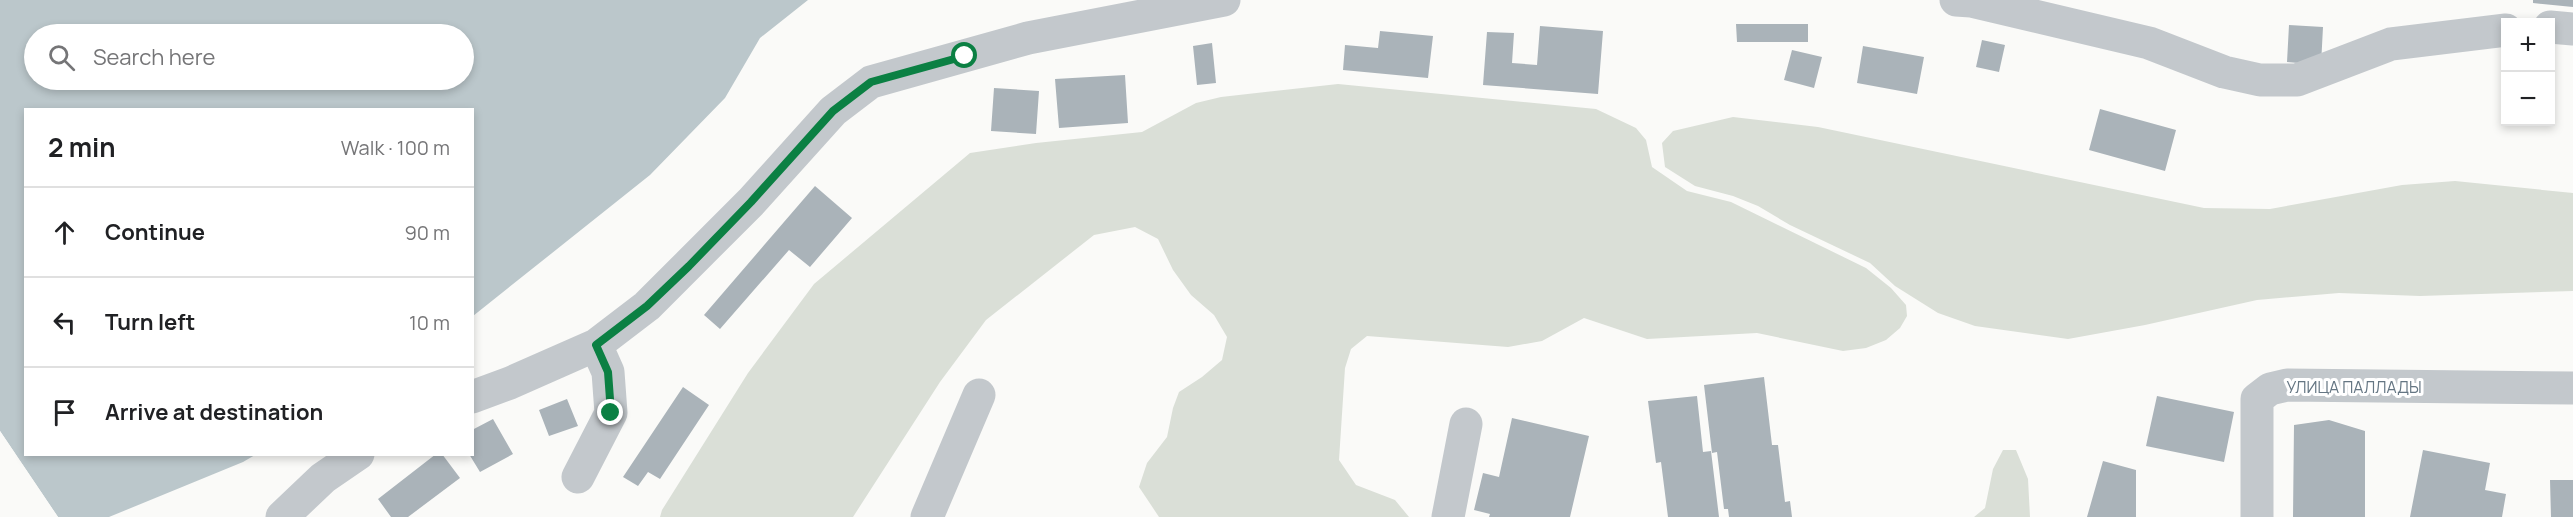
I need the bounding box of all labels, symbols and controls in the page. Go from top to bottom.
map controls [2501,18,2555,126]
button: + [2501,18,2555,72]
search box [24,24,474,90]
icon: search [45,41,78,74]
text: Search here [93,42,215,72]
route start [951,42,977,68]
button: − [2501,72,2555,126]
text: 2 min [48,129,116,165]
text: Walk · 100 m [341,134,450,161]
icon: ahead [48,216,81,249]
text: Continue [105,217,205,247]
text: 90 m [404,219,450,246]
icon: left [48,306,81,339]
text: Turn left [105,307,195,337]
text: 10 m [409,309,450,336]
street label: УЛИЦА ПАЛЛАДЫ [2286,376,2422,398]
icon: arrive [48,396,81,429]
text: Arrive at destination [105,397,323,427]
route end [597,399,623,425]

